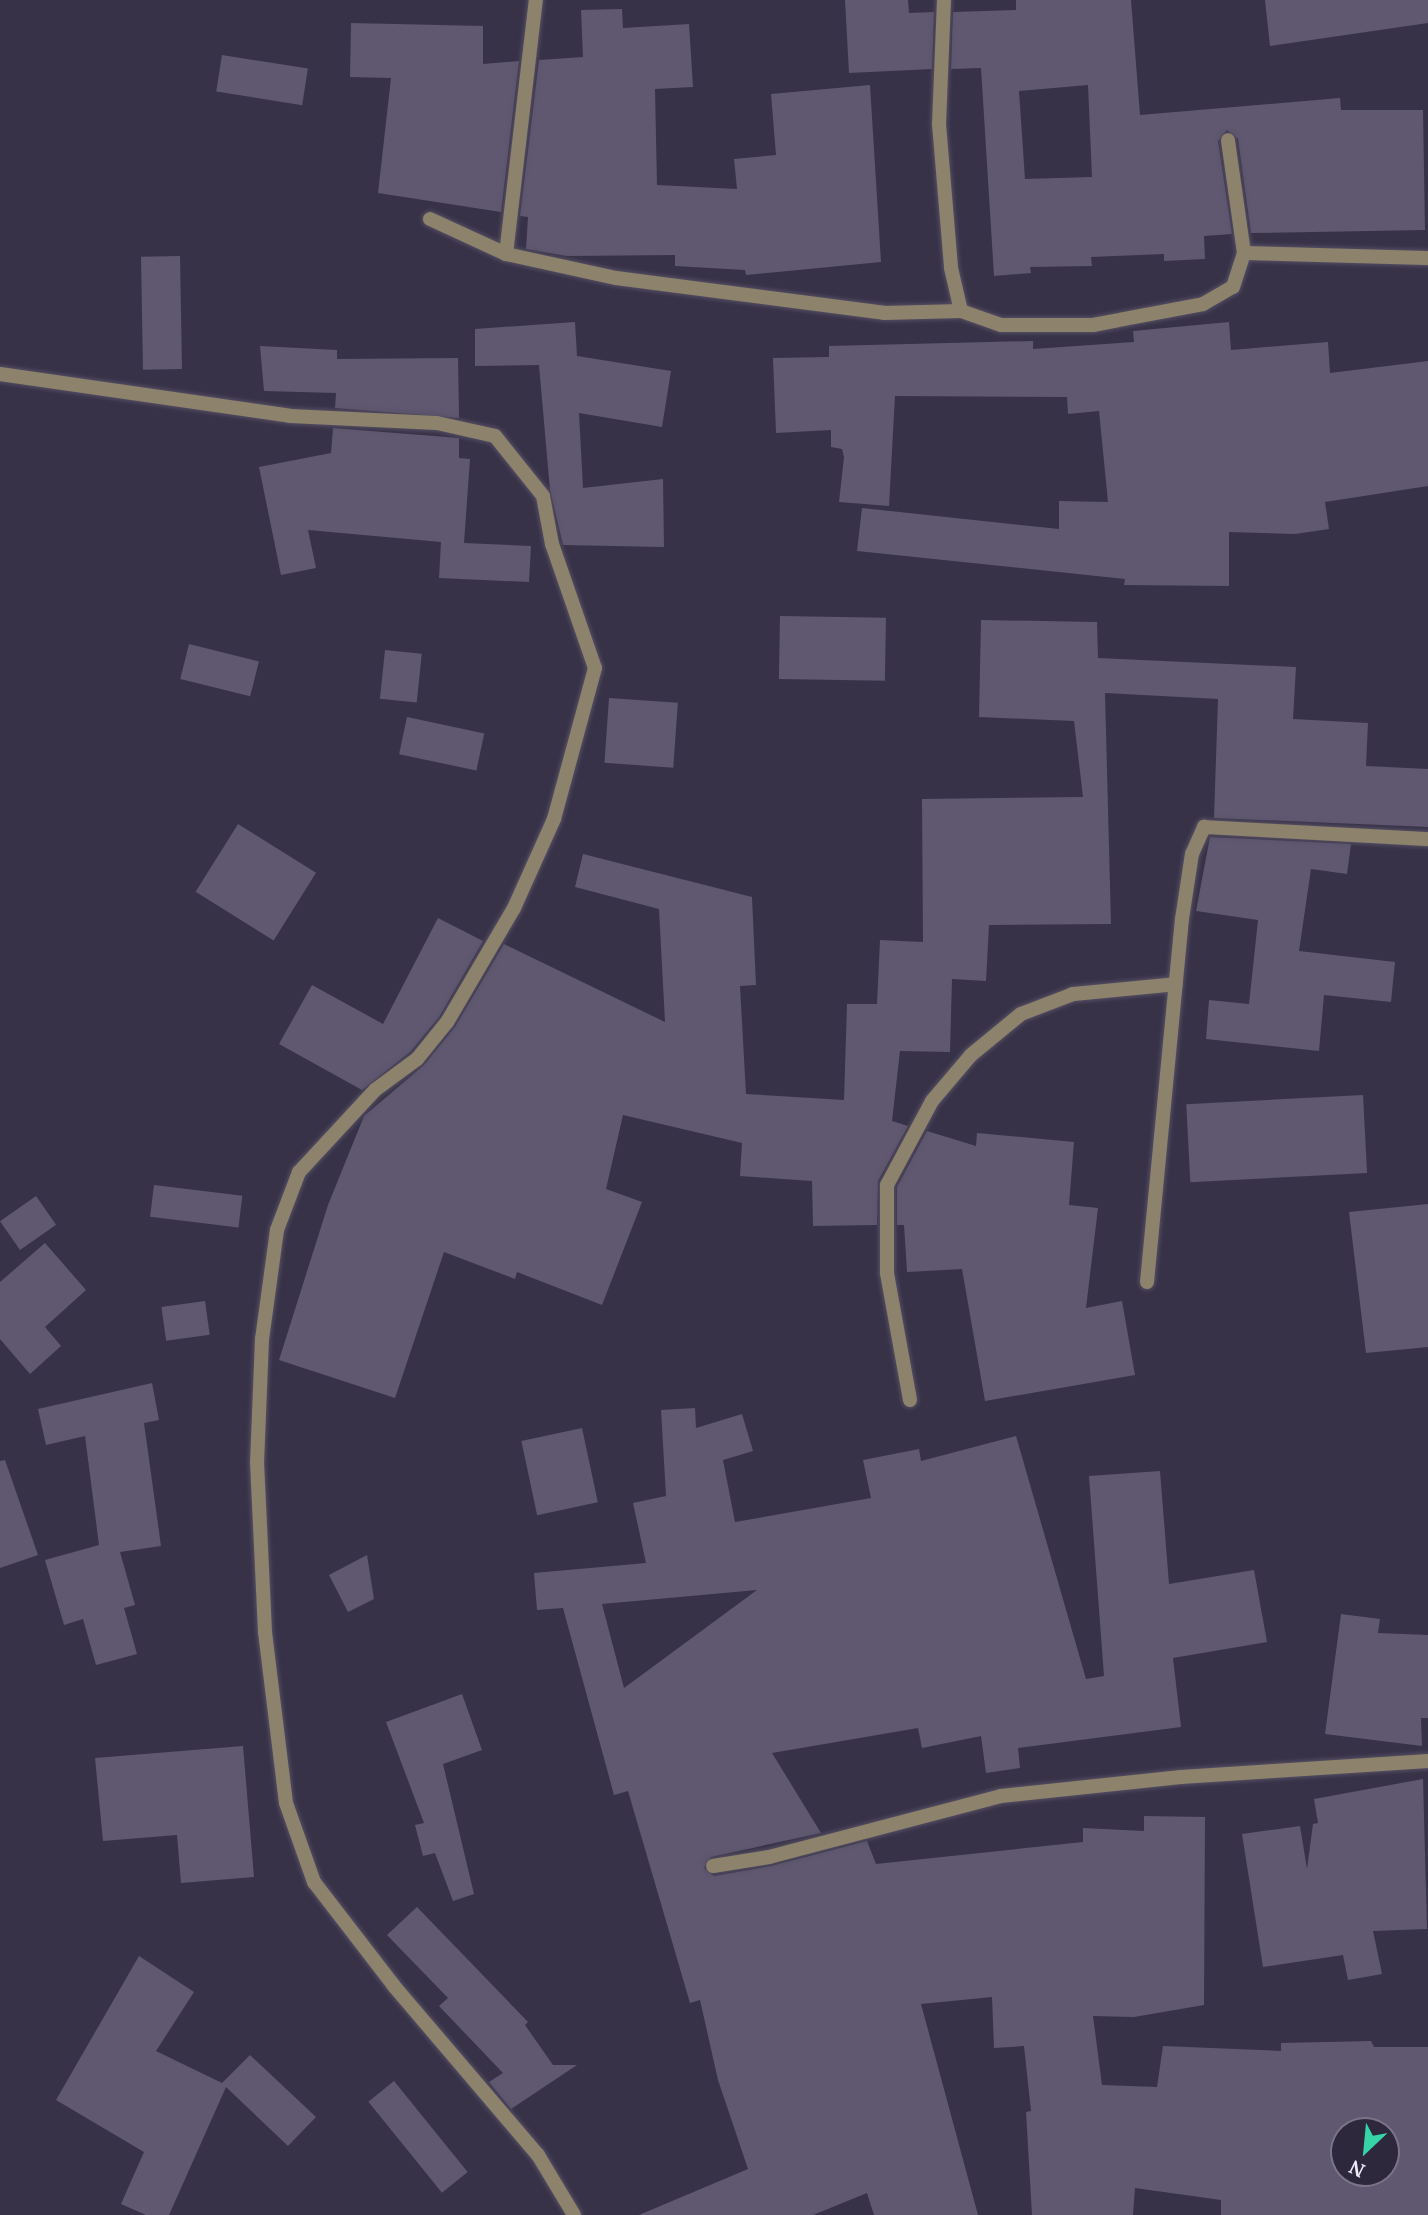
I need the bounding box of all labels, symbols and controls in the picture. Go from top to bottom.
north arrow [1330,2117,1400,2187]
text: N [1344,2155,1368,2184]

